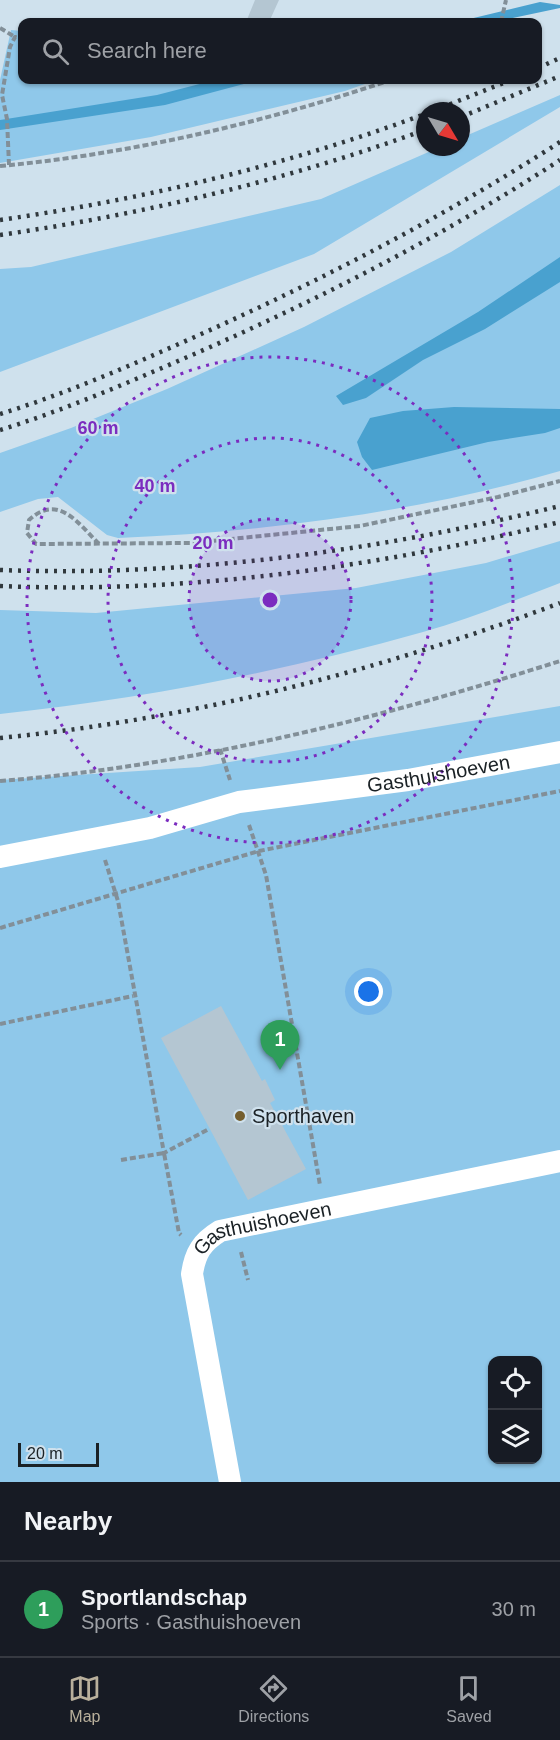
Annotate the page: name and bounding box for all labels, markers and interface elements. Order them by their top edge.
search box [18,18,542,84]
icon: search [39,35,72,68]
text: Search here [87,38,207,63]
north arrow [416,102,470,156]
text: 60 m [77,418,119,438]
text: 40 m [134,476,176,496]
text: 20 m [192,533,234,553]
centre of rings [260,590,280,610]
street label: Gasthuishoeven [366,750,512,796]
your location [354,977,383,1006]
pin: 1 [260,1020,300,1070]
place label: Sporthaven [252,1105,354,1127]
marker: Sporthaven [233,1109,247,1123]
street label: Gasthuishoeven [189,1197,333,1259]
map controls [488,1356,542,1464]
button: locate [488,1356,542,1410]
button: layers [488,1410,542,1464]
scale bar [18,1440,99,1468]
text: 20 m [27,1445,63,1462]
text: Nearby [24,1506,112,1536]
text: Sportlandschap [81,1585,247,1610]
text: 1 [38,1598,49,1620]
text: 30 m [492,1598,536,1620]
text: Sports · Gasthuishoeven [81,1611,301,1633]
tab: Map [68,1672,101,1726]
tab: Directions [238,1672,309,1726]
tab: Saved [446,1672,492,1726]

